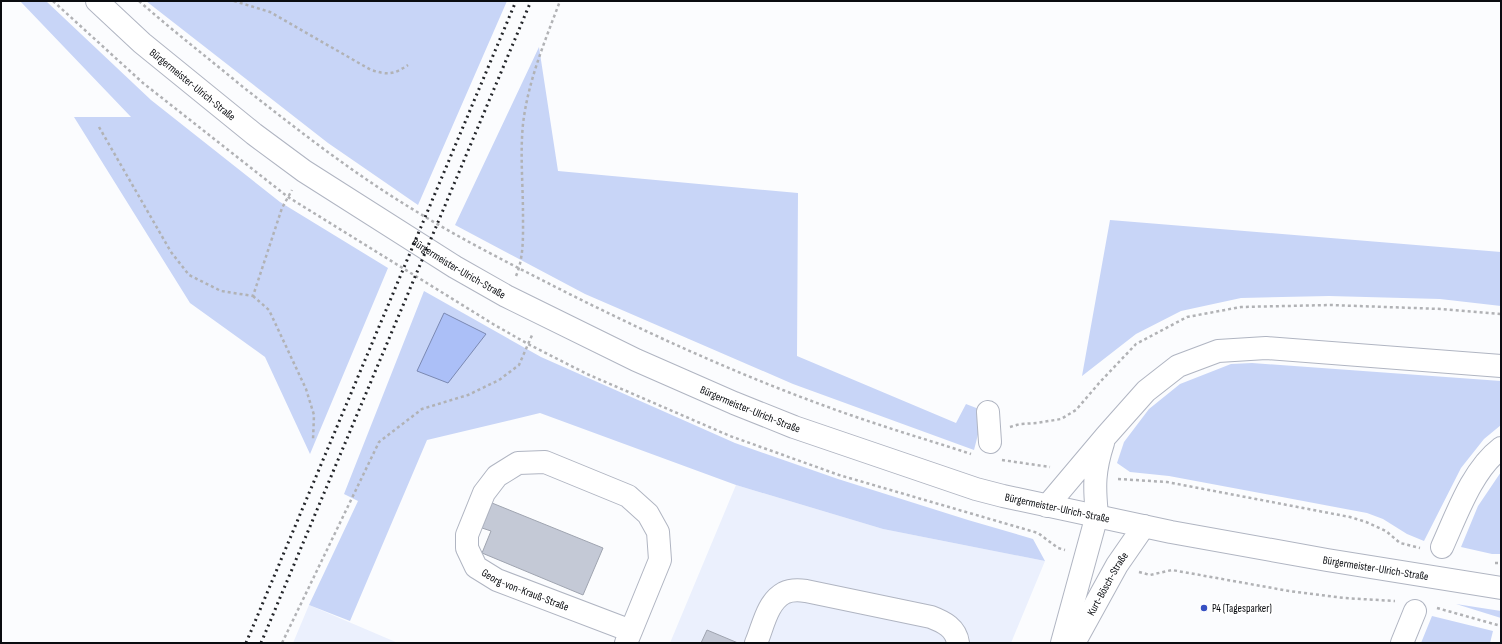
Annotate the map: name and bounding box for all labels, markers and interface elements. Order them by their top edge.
street label: Bürgermeister-Ulrich-Straße [147,46,238,123]
street label: Bürgermeister-Ulrich-Straße [410,235,508,301]
street label: Bürgermeister-Ulrich-Straße [698,383,802,436]
street label: Bürgermeister-Ulrich-Straße [1004,491,1111,526]
street label: Kurt-Bösch-Straße [1084,550,1131,618]
street label: Bürgermeister-Ulrich-Straße [1322,553,1429,583]
street label: Georg-von-Krauß-Straße [479,566,571,614]
place label: P4 (Tagesparker) [1212,602,1272,615]
marker: P4 (Tagesparker) [1199,603,1209,613]

